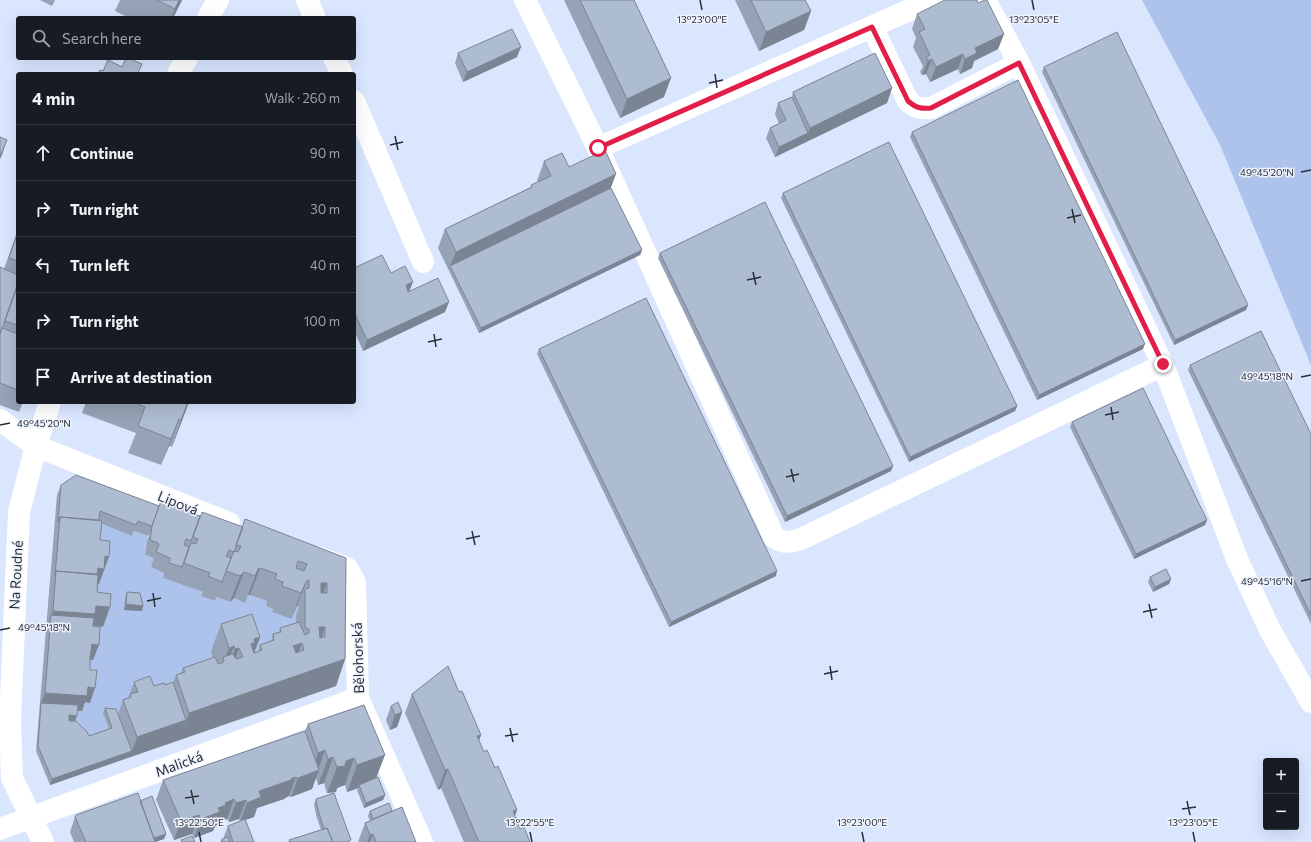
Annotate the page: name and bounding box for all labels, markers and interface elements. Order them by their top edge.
text: 13°23'00"E [677,13,727,25]
text: 13°23'05"E [1009,13,1059,25]
search box [16,16,356,60]
icon: search [30,27,52,49]
text: Search here [62,29,141,47]
text: 4 min [32,88,75,109]
text: Walk · 260 m [265,90,340,106]
route start [589,139,607,157]
icon: ahead [32,142,54,164]
text: Continue [70,144,134,162]
text: 90 m [310,145,340,161]
text: 49°45'20"N [1240,166,1294,178]
icon: right [32,198,54,220]
text: Turn right [70,200,139,218]
text: 30 m [310,201,340,217]
icon: left [32,254,54,276]
text: Turn left [70,256,129,274]
text: 40 m [310,257,340,273]
icon: right [32,310,54,332]
text: Turn right [70,312,139,330]
text: 100 m [304,313,340,329]
route end [1154,355,1172,373]
icon: arrive [32,366,54,388]
text: Arrive at destination [70,368,212,386]
text: 49°45'18"N [1241,370,1293,382]
text: 49°45'20"N [17,417,71,429]
street label: Lipová [155,487,201,518]
street label: Na Roudné [5,540,26,610]
text: 49°45'16"N [1241,575,1293,587]
text: 49°45'18"N [18,621,70,633]
street label: Bělohorská [348,622,367,694]
street label: Malická [153,747,205,780]
map controls [1263,758,1299,830]
button: + [1263,758,1299,794]
button: − [1263,794,1299,830]
text: 13°22'50"E [174,816,224,828]
text: 13°22'55"E [506,816,555,828]
text: 13°23'00"E [837,816,887,828]
text: 13°23'05"E [1168,816,1218,828]

